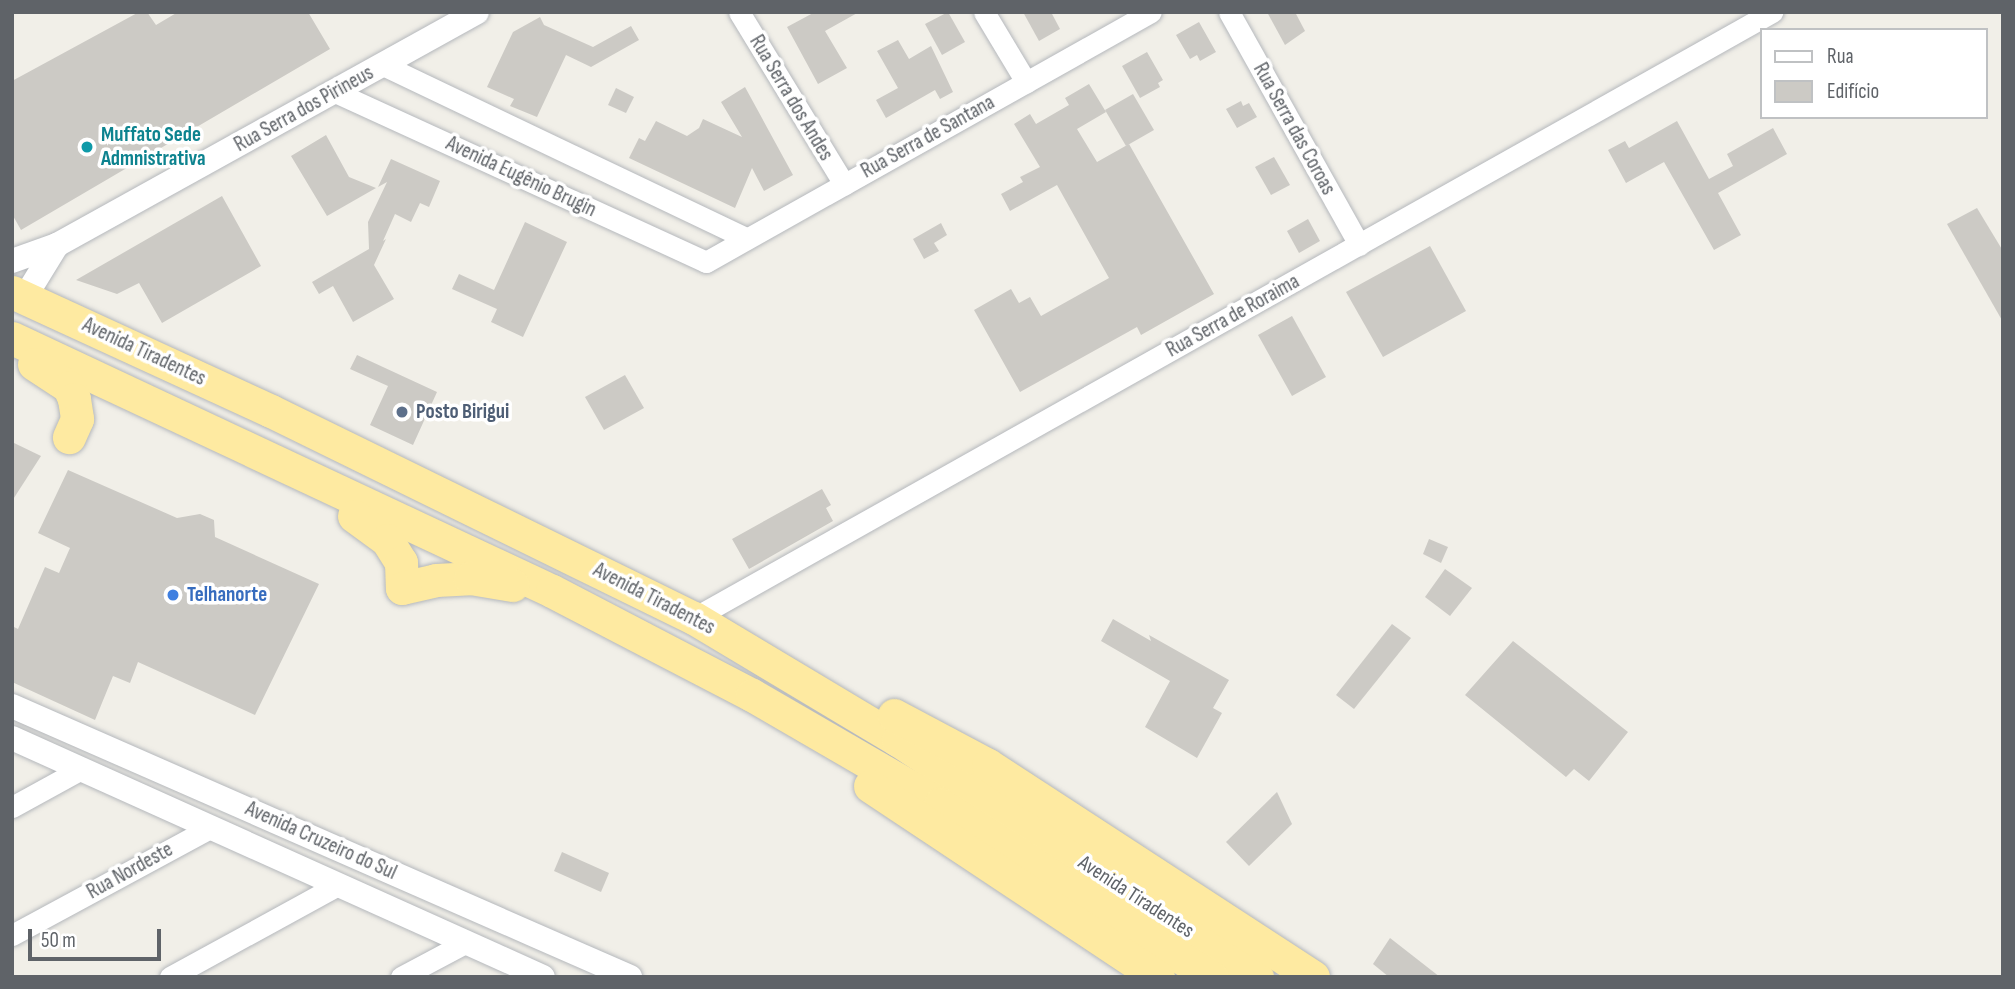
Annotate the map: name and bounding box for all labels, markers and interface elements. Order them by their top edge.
legend [1759,28,1987,119]
street label: Rua Serra dos Andes [744,31,838,165]
text: Rua [1827,44,1854,69]
street label: Rua Serra das Coroas [1247,59,1341,199]
street label: Rua Serra dos Pirineus [230,60,378,158]
text: Edifício [1827,79,1879,104]
street label: Rua Serra de Santana [857,90,999,184]
place label: Muffato Sede Admnistrativa [101,122,206,172]
street label: Avenida Eugênio Brugin [442,131,600,223]
marker: Muffato Sede Admnistrativa [79,139,95,155]
street label: Rua Serra de Roraima [1162,269,1304,363]
street label: Avenida Tiradentes [78,312,210,392]
place label: Posto Birigui [416,399,509,425]
marker: Posto Birigui [394,404,410,420]
street label: Avenida Tiradentes [589,558,719,640]
place label: Telhanorte [187,582,267,608]
marker: Telhanorte [165,587,181,603]
street label: Avenida Cruzeiro do Sul [241,796,401,886]
street label: Rua Nordeste [83,837,177,905]
street label: Avenida Tiradentes [1073,850,1199,944]
scale bar [32,916,164,960]
text: 50 m [41,928,76,953]

